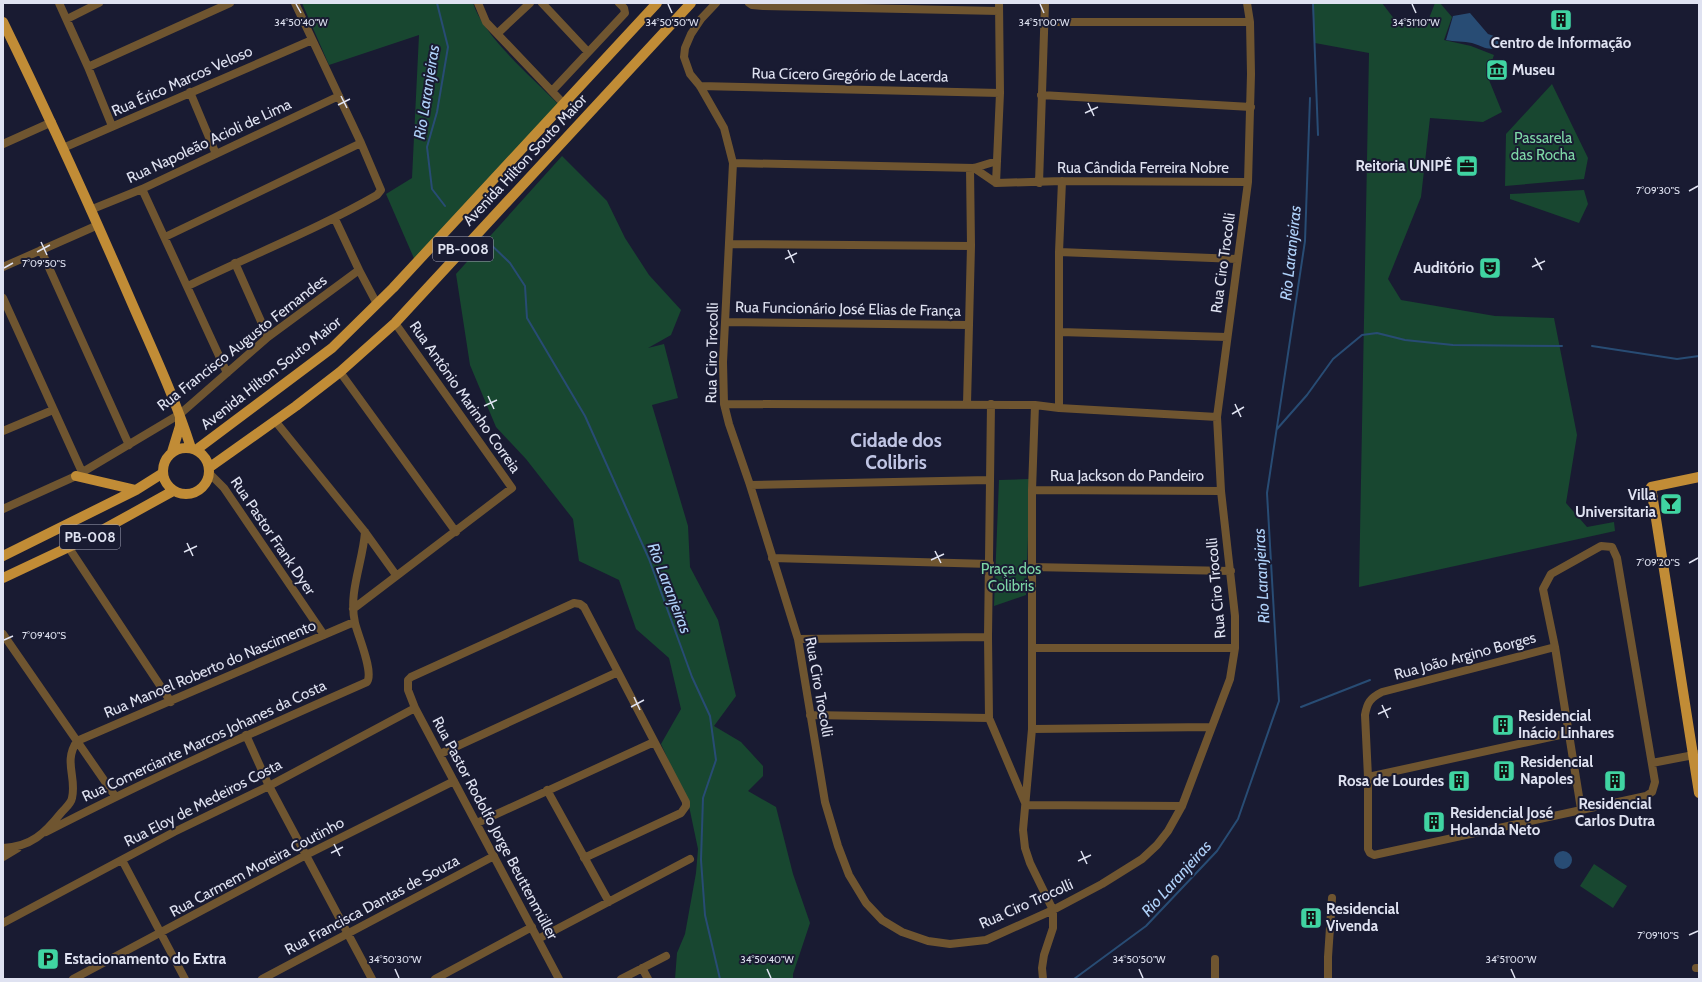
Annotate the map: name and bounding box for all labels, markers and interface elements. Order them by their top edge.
building icon: Centro de Informação [1548,7,1574,33]
text: 34°50'40"W [274,16,328,29]
text: 34°50'50"W [645,16,699,29]
text: 34°51'00"W [1018,16,1070,29]
text: 34°51'10"W [1392,16,1440,29]
place label: Centro de Informação [1491,34,1632,52]
street label: Rua Érico Marcos Veloso [108,41,255,120]
water label: Rio Laranjeiras [410,43,443,141]
museum icon: Museu [1484,57,1510,83]
place label: Museu [1512,61,1555,79]
street label: Rua Cícero Gregório de Lacerda [751,64,949,86]
street label: Avenida Hilton Souto Maior [459,90,591,229]
street label: Rua Napoleão Acioli de Lima [124,95,295,187]
park label: Passarela das Rocha [1511,129,1576,164]
office icon: Reitoria UNIPÊ [1454,153,1480,179]
place label: Reitoria UNIPÊ [1355,156,1452,175]
street label: Rua Cândida Ferreira Nobre [1057,159,1229,177]
text: 7°09'30"S [1636,184,1680,197]
water label: Rio Laranjeiras [1276,205,1305,302]
street label: Rua Ciro Trocolli [1207,212,1239,314]
road number: PB-008 [433,237,493,261]
theatre icon: Auditório [1477,255,1503,281]
text: 7°09'50"S [22,257,66,270]
place label: Auditório [1414,259,1474,277]
street label: Rua Francisco Augusto Fernandes [154,271,330,415]
street label: Rua Funcionário José Elias de França [735,298,962,320]
street label: Rua Ciro Trocolli [702,302,722,404]
street label: Avenida Hilton Souto Maior [197,312,345,433]
street label: Rua Antônio Marinho Correia [406,318,525,477]
district label: Cidade dos Colibris [850,429,942,474]
street label: Rua Jackson do Pandeiro [1050,467,1204,485]
street label: Rua Pastor Frank Dyer [227,473,319,599]
place label: Villa Universitaria [1575,486,1657,521]
bar icon: Villa Universitaria [1658,491,1684,517]
road number: PB-008 [60,525,120,549]
water label: Rio Laranjeiras [1250,528,1273,624]
street label: Rua Ciro Trocolli [1203,537,1229,639]
water label: Rio Laranjeiras [644,540,696,636]
text: 7°09'20"S [1636,556,1680,569]
park label: Praça dos Colibris [981,560,1041,595]
street label: Rua Manoel Roberto do Nascimento [101,616,319,722]
street label: Rua João Argino Borges [1392,628,1538,684]
text: 7°09'40"S [22,629,66,642]
street label: Rua Ciro Trocolli [801,636,837,738]
street label: Rua Comerciante Marcos Johanes da Costa [79,676,330,806]
place label: Residencial Inácio Linhares [1518,707,1614,742]
building icon: Residencial Inácio Linhares [1490,712,1516,738]
street label: Rua Pastor Rodolfo Jorge Beuttenmüller [428,713,562,943]
place label: Residencial Napoles [1520,753,1593,788]
street label: Rua Eloy de Medeiros Costa [121,755,286,851]
building icon: Residencial Napoles [1491,758,1517,784]
building icon: Rosa de Lourdes [1446,768,1472,794]
building icon: Residencial Carlos Dutra [1602,768,1628,794]
place label: Rosa de Lourdes [1338,772,1444,790]
place label: Residencial Carlos Dutra [1575,795,1656,830]
place label: Residencial José Holanda Neto [1450,804,1553,839]
building icon: Residencial José Holanda Neto [1421,809,1447,835]
street label: Rua Carmem Moreira Coutinho [167,813,347,921]
water label: Rio Laranjeiras [1137,836,1215,920]
street label: Rua Francisca Dantas de Souza [282,851,463,959]
street label: Rua Ciro Trocolli [976,875,1076,933]
place label: Residencial Vivenda [1326,900,1399,935]
building icon: Residencial Vivenda [1298,905,1324,931]
text: 7°09'10"S [1637,929,1679,942]
parking icon: Estacionamento do Extra [35,946,61,972]
place label: Estacionamento do Extra [64,950,227,968]
text: 34°50'30"W [368,953,422,966]
text: 34°50'40"W [740,953,794,966]
text: 34°50'50"W [1112,953,1166,966]
text: 34°51'00"W [1485,953,1537,966]

